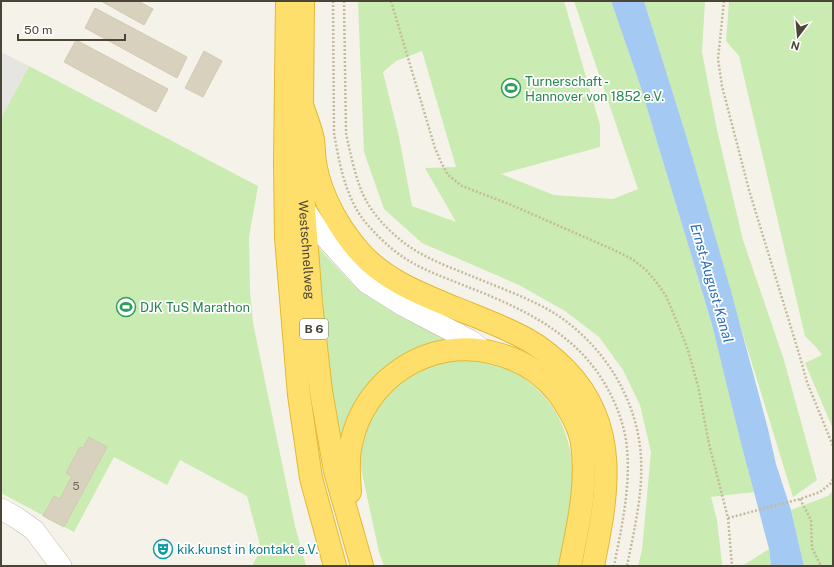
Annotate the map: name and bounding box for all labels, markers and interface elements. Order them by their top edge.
scale bar [18,16,125,42]
north arrow [778,16,818,56]
text: 50 m [24,23,52,37]
text: N [789,39,801,53]
place label: Turnerschaft - Hannover von 1852 e.V. [525,74,664,104]
sports icon: Turnerschaft - Hannover von 1852 e.V. [500,77,522,99]
street label: Westschnellweg [296,200,318,300]
water label: Ernst-August-Kanal [687,222,737,344]
sports icon: DJK TuS Marathon [115,296,137,318]
place label: DJK TuS Marathon [140,300,250,315]
road number: B 6 [300,319,328,339]
house number: 5 [72,480,80,492]
theatre icon: kik.kunst in kontakt e.V. [152,538,174,560]
place label: kik.kunst in kontakt e.V. [177,542,318,557]

